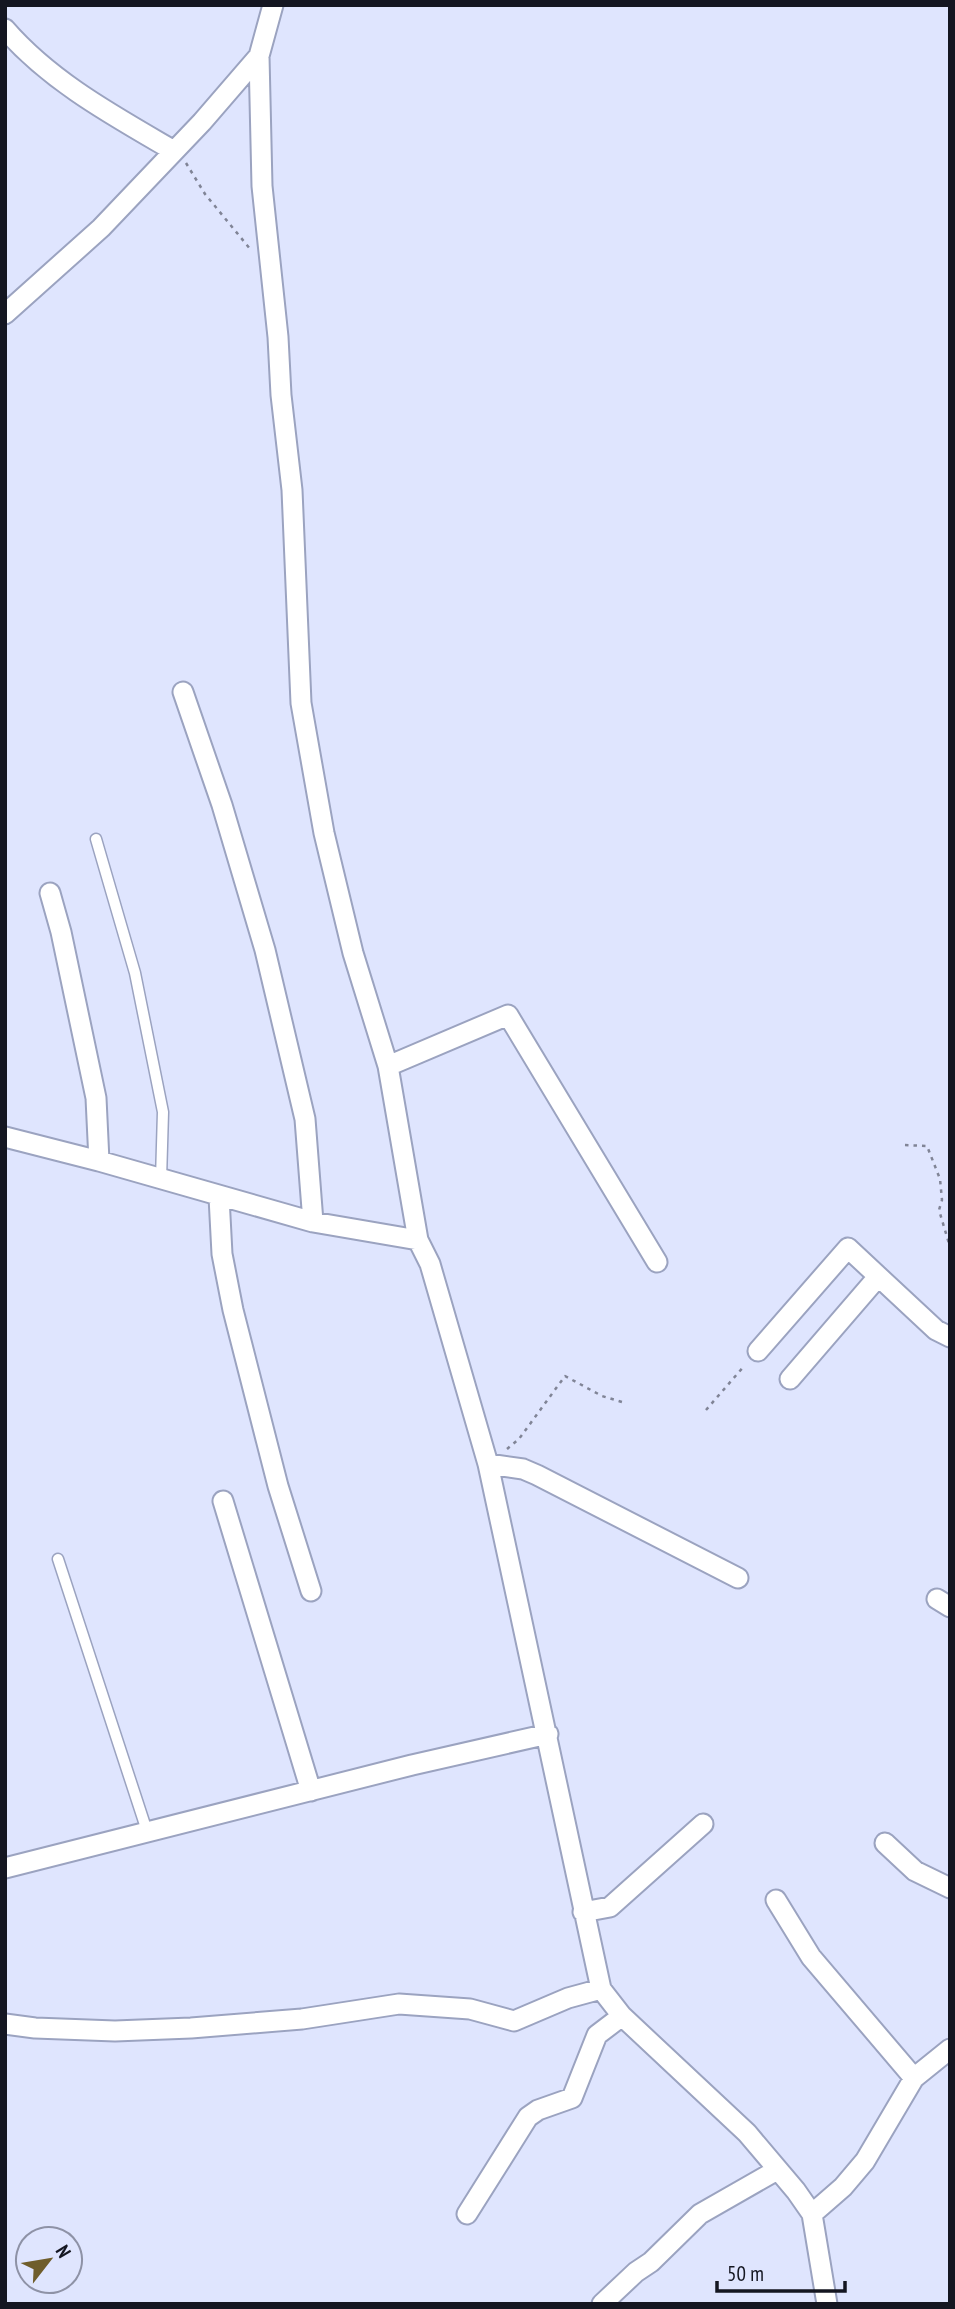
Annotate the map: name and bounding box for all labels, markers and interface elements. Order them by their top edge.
north arrow [14,2225,84,2295]
text: N [51,2241,77,2262]
scale bar [717,2250,845,2294]
text: 50 m [727,2260,764,2287]

